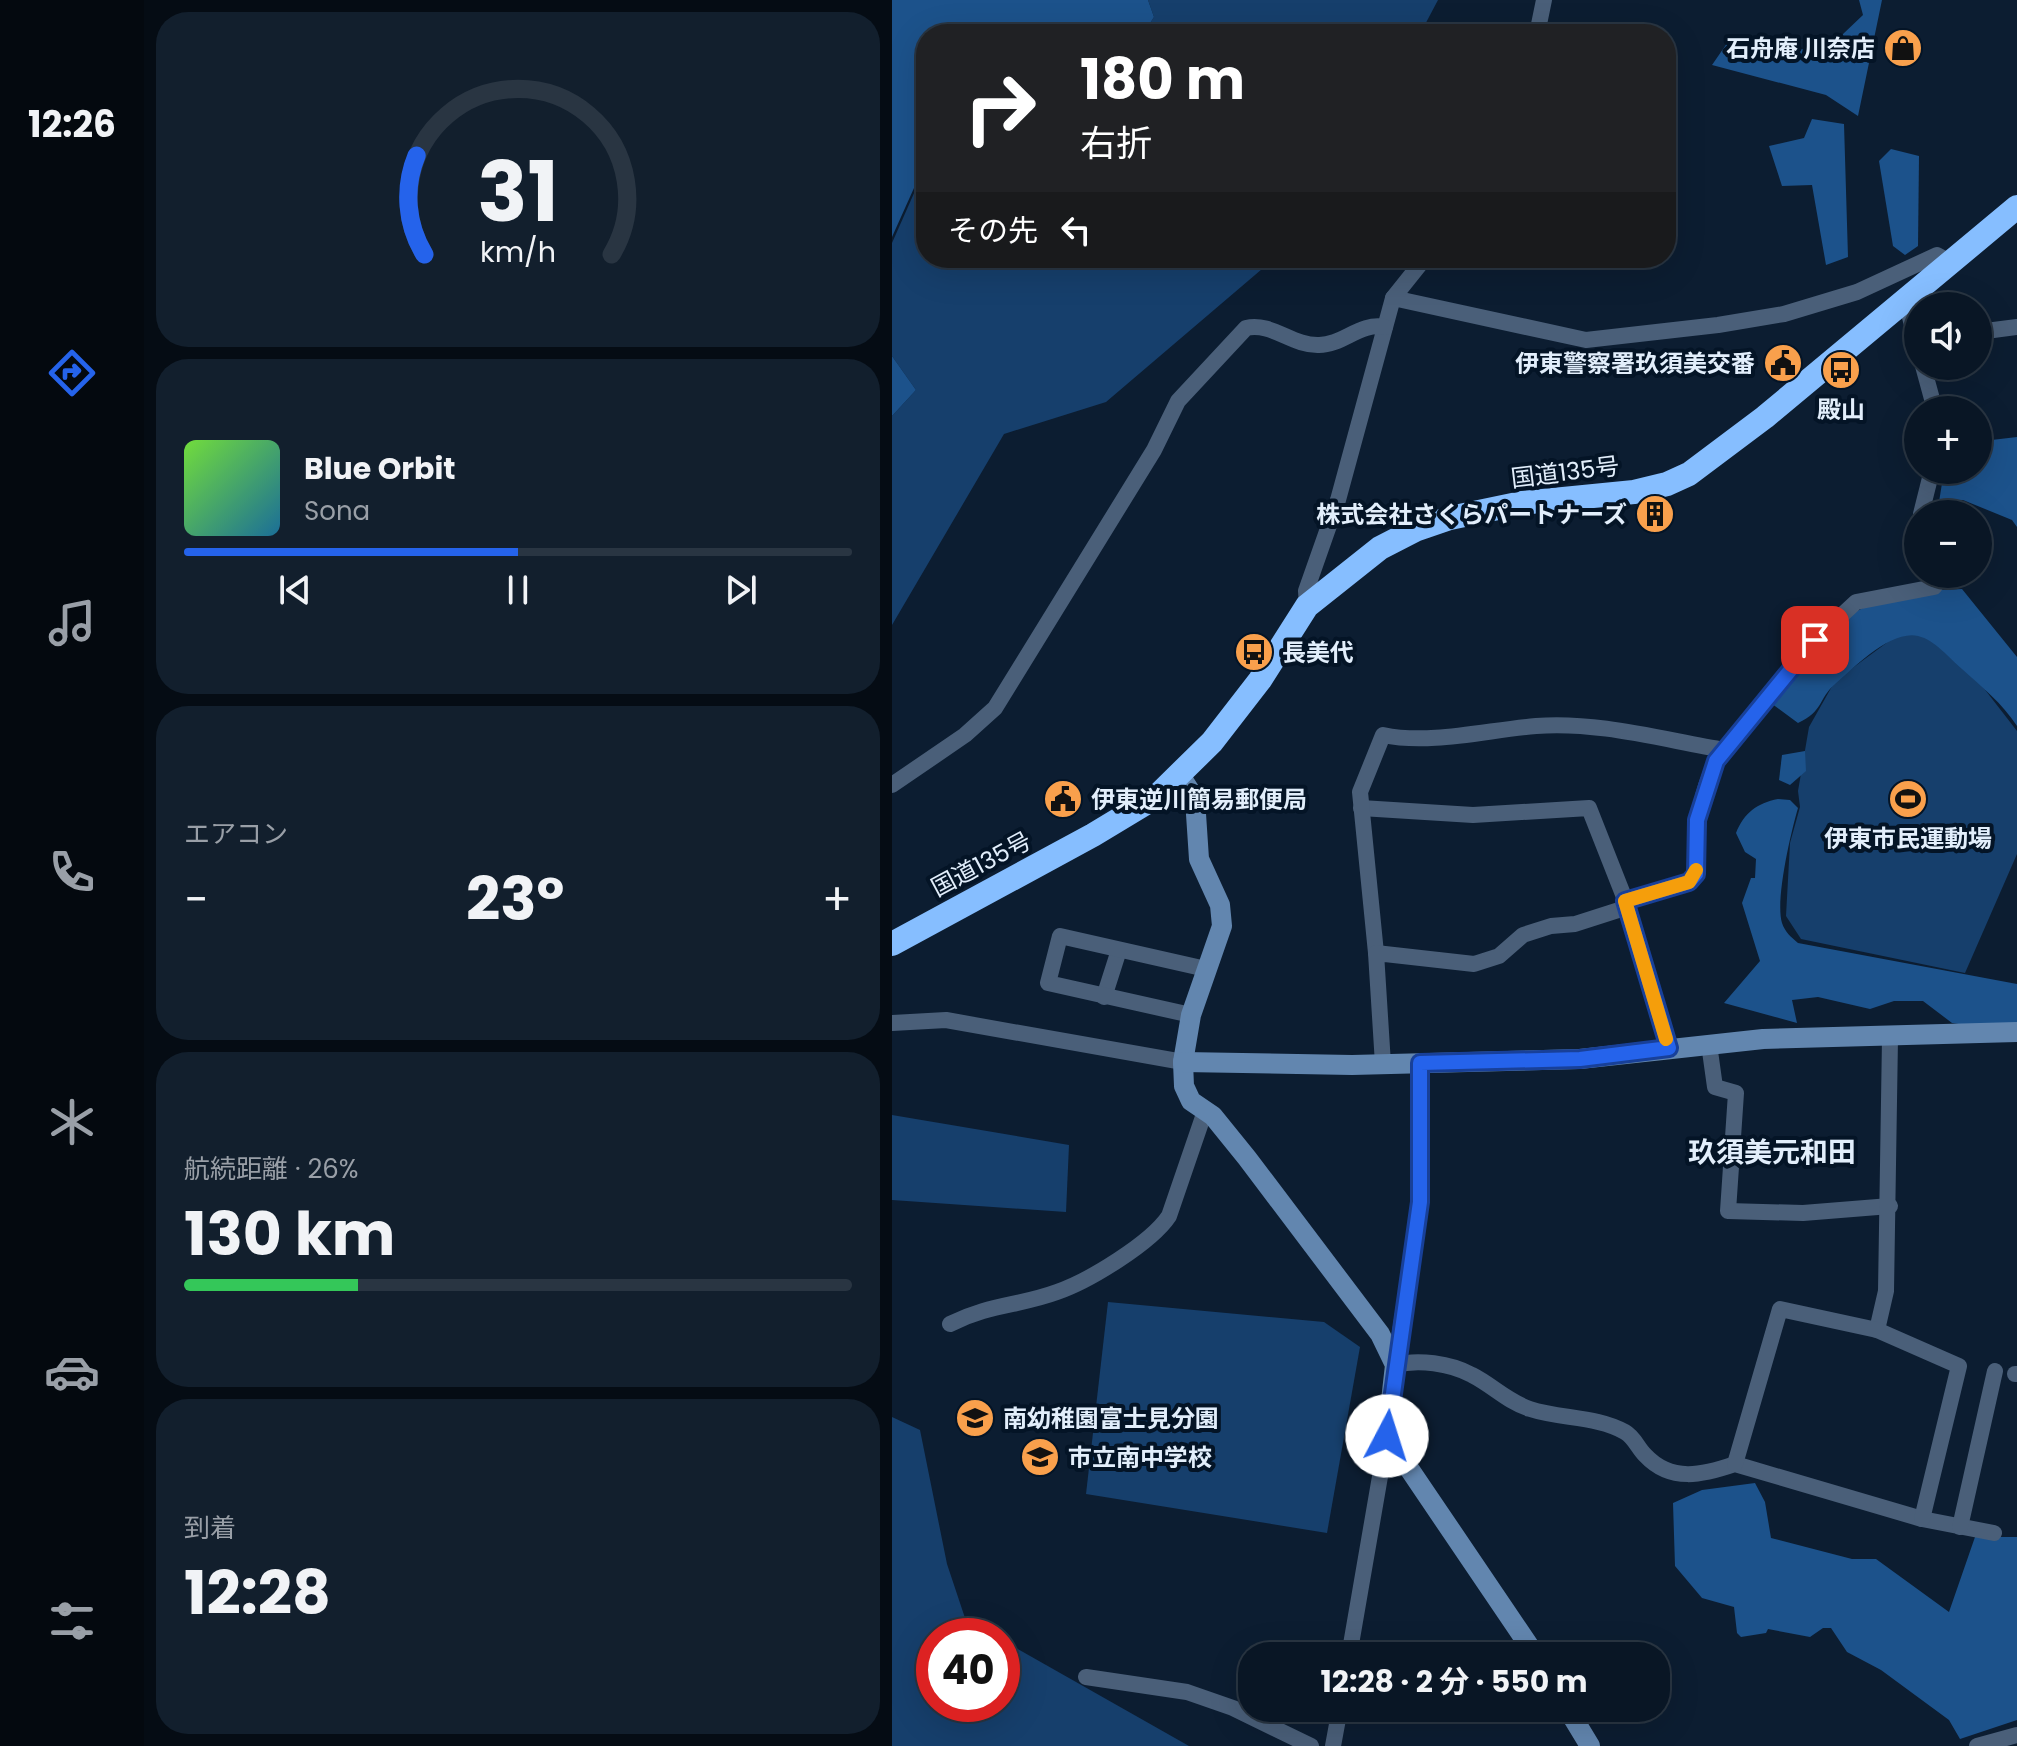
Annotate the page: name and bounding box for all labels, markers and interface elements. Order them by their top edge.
shop icon: 石舟庵 川奈店 [1882,27,1924,69]
place label: 石舟庵 川奈店 [1726,32,1875,65]
text: 180 m [1080,40,1245,119]
icon: right [948,56,1052,160]
text: 12:26 [28,99,116,150]
text: 右折 [1080,118,1152,169]
text: 31 [477,134,559,250]
icon: left [1054,208,1098,252]
text: その先 [948,209,1038,252]
text: km/h [480,233,556,273]
map controls [1904,292,1992,588]
button: sound [1904,292,1992,380]
public building icon: 伊東警察署玖須美交番 [1762,342,1804,384]
icon: directions [44,345,100,401]
place label: 伊東警察署玖須美交番 [1515,347,1755,380]
bus stop icon: 殿山 [1820,349,1862,391]
place label: 殿山 [1817,393,1865,426]
button: + [1904,396,1992,484]
text: Blue Orbit [304,447,456,490]
street label: 国道135号 [1509,449,1621,495]
text: Sona [304,493,370,529]
building icon: 株式会社さくらパートナーズ [1634,493,1676,535]
place label: 株式会社さくらパートナーズ [1316,498,1627,531]
button: − [1904,500,1992,588]
icon: previous [273,568,317,612]
icon: pause [496,568,540,612]
icon: next [719,568,763,612]
icon: music [44,595,100,651]
pin [1781,606,1849,674]
icon: arrive [1793,618,1837,662]
bus stop icon: 長美代 [1233,631,1275,673]
place label: 長美代 [1282,636,1354,669]
public building icon: 伊東逆川簡易郵便局 [1042,778,1084,820]
sports icon: 伊東市民運動場 [1887,778,1929,820]
place label: 伊東逆川簡易郵便局 [1091,783,1307,816]
text: エアコン [184,816,288,852]
place label: 伊東市民運動場 [1824,822,1992,855]
street label: 国道135号 [925,824,1037,904]
icon: phone [44,844,100,900]
text: 23° [466,857,564,941]
text: − [184,869,208,930]
text: + [822,869,852,930]
icon: climate [44,1094,100,1150]
district label: 玖須美元和田 [1688,1133,1856,1172]
text: 航続距離 · 26% [184,1151,359,1187]
text: 130 km [184,1192,395,1276]
icon: car [44,1344,100,1400]
position arrow [1345,1394,1429,1478]
school or university icon: 南幼稚園富士見分園 [954,1397,996,1439]
place label: 南幼稚園富士見分園 [1003,1402,1219,1435]
school or university icon: 市立南中学校 [1019,1436,1061,1478]
place label: 市立南中学校 [1068,1441,1212,1474]
text: 到着 [184,1510,236,1546]
text: 12:28 [184,1551,331,1635]
icon: filters [44,1593,100,1649]
speed limit sign: 40 [916,1618,1020,1722]
text: 12:28 · 2 分 · 550 m [1320,1660,1588,1703]

